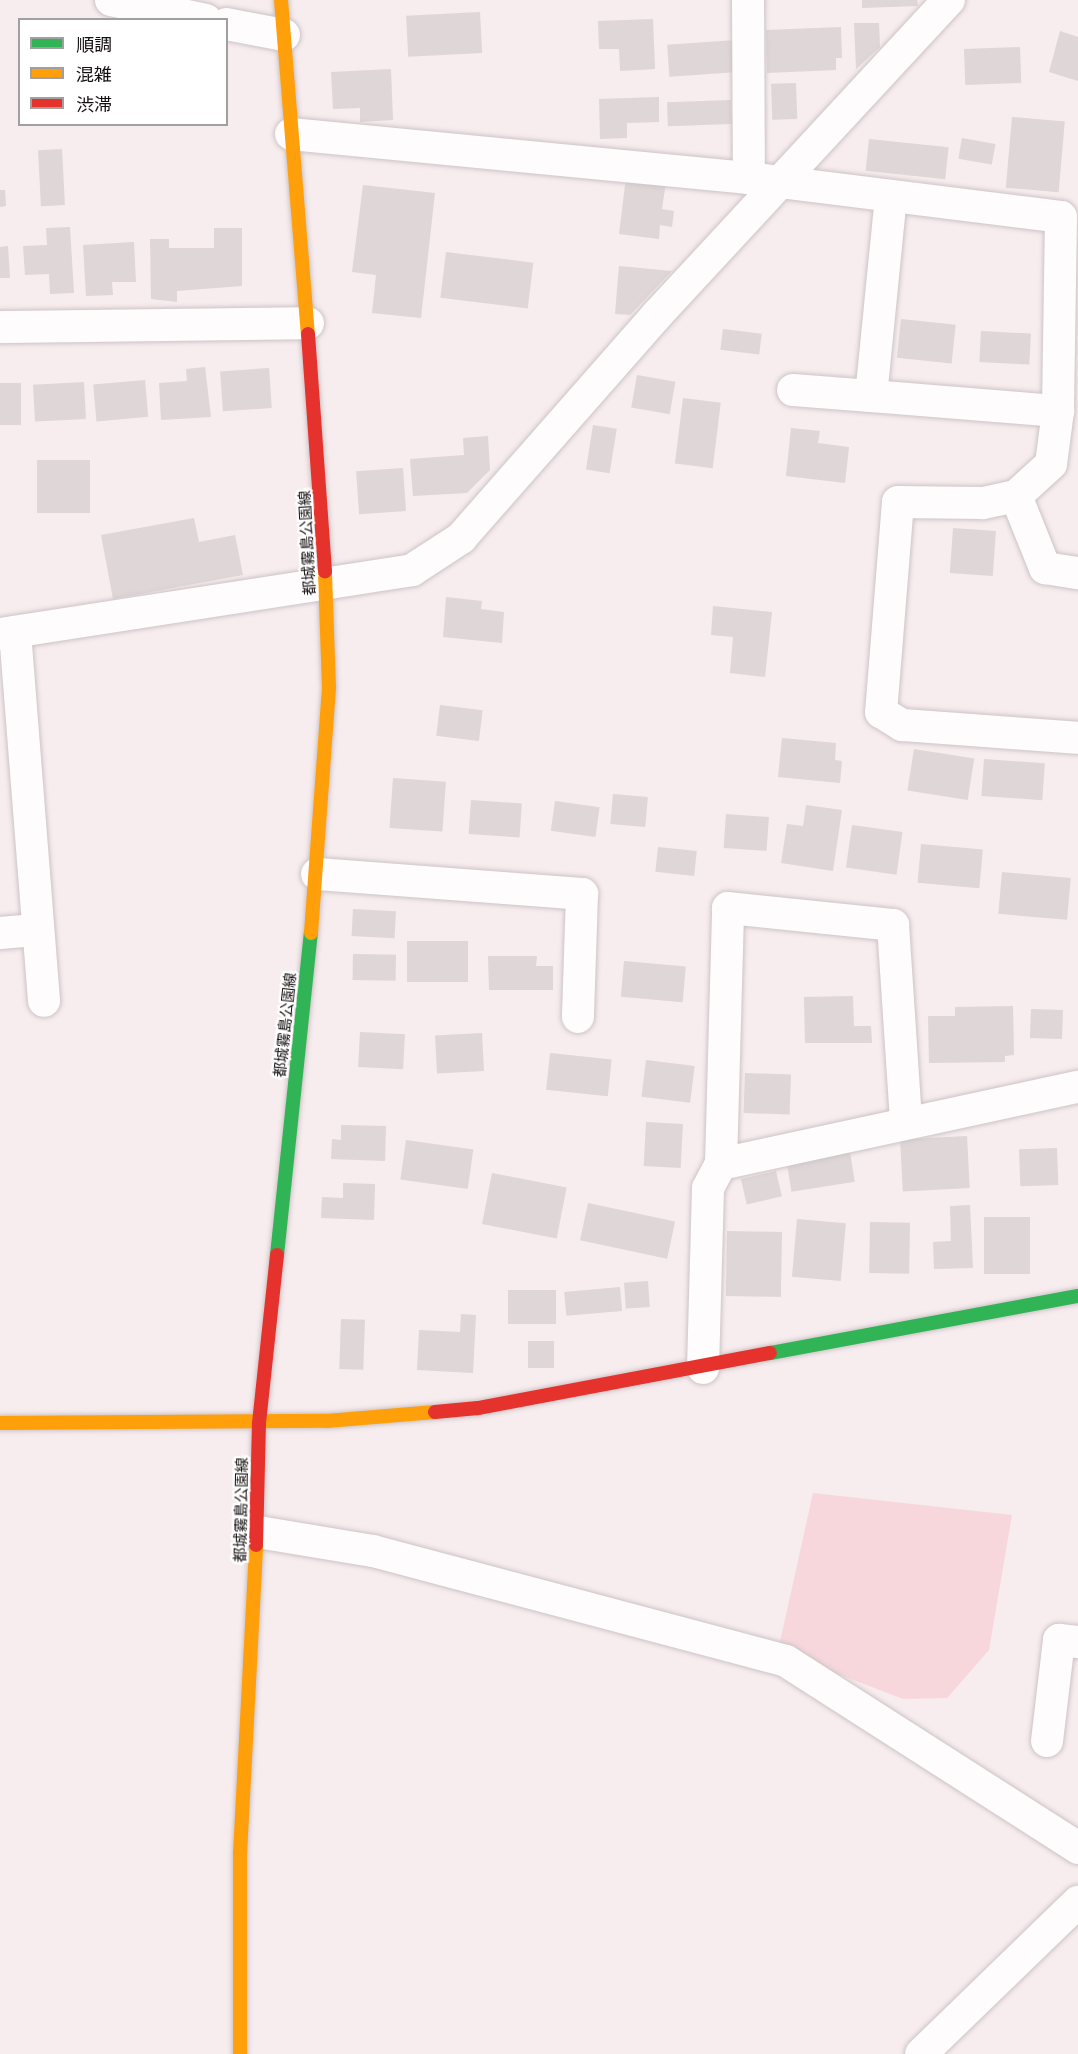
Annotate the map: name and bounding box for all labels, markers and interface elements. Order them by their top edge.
legend [18,18,228,126]
text: 順調 [76,34,112,55]
text: 混雑 [76,64,112,85]
text: 渋滞 [76,94,112,115]
street label: 都城霧島公園線 [295,490,319,596]
street label: 都城霧島公園線 [271,972,299,1078]
street label: 都城霧島公園線 [231,1457,251,1563]

